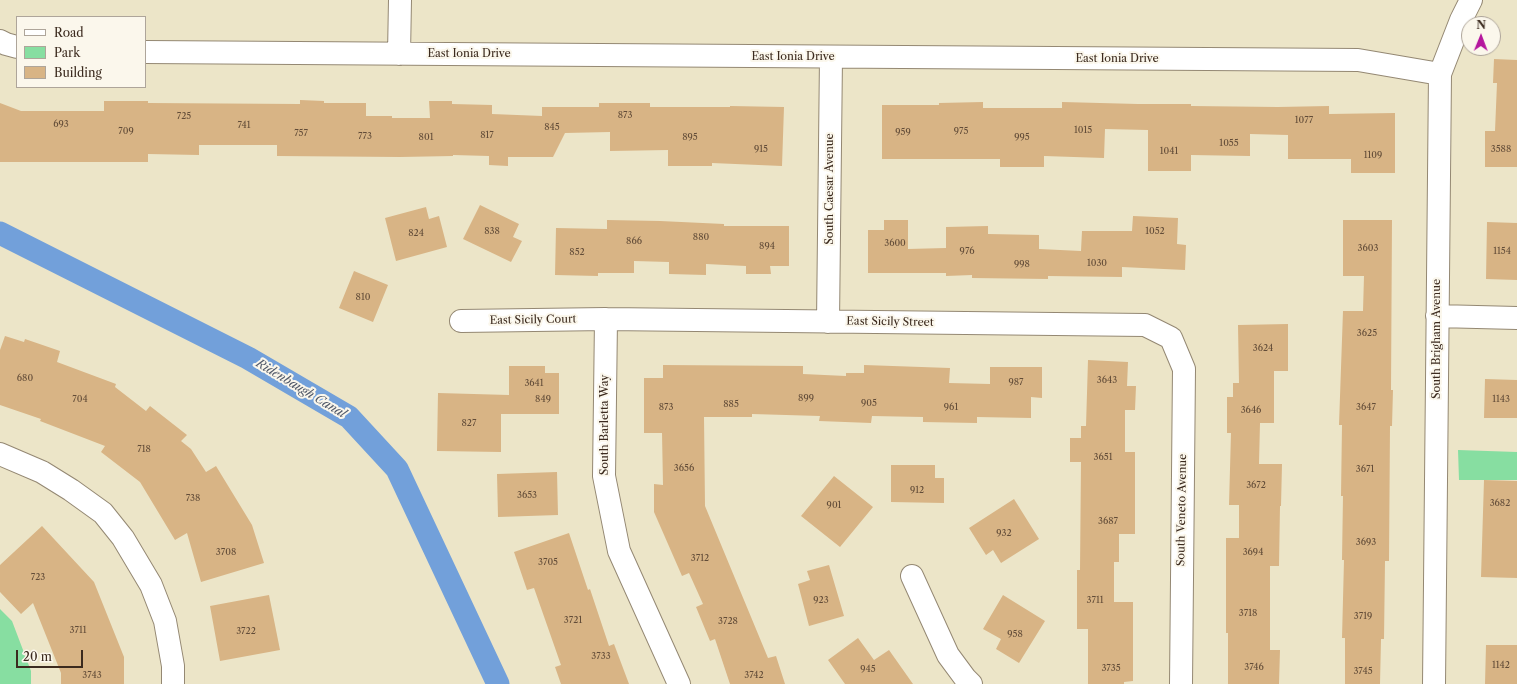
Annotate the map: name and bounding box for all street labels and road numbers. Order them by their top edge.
street label: East Ionia Drive [427,47,511,61]
street label: East Ionia Drive [751,50,835,64]
street label: East Ionia Drive [1075,52,1159,66]
street label: South Caesar Avenue [823,133,837,245]
street label: South Brigham Avenue [1430,279,1444,399]
street label: East Sicily Court [490,313,576,327]
street label: East Sicily Street [846,315,934,329]
street label: South Barletta Way [598,375,612,475]
street label: South Veneto Avenue [1174,454,1190,566]

